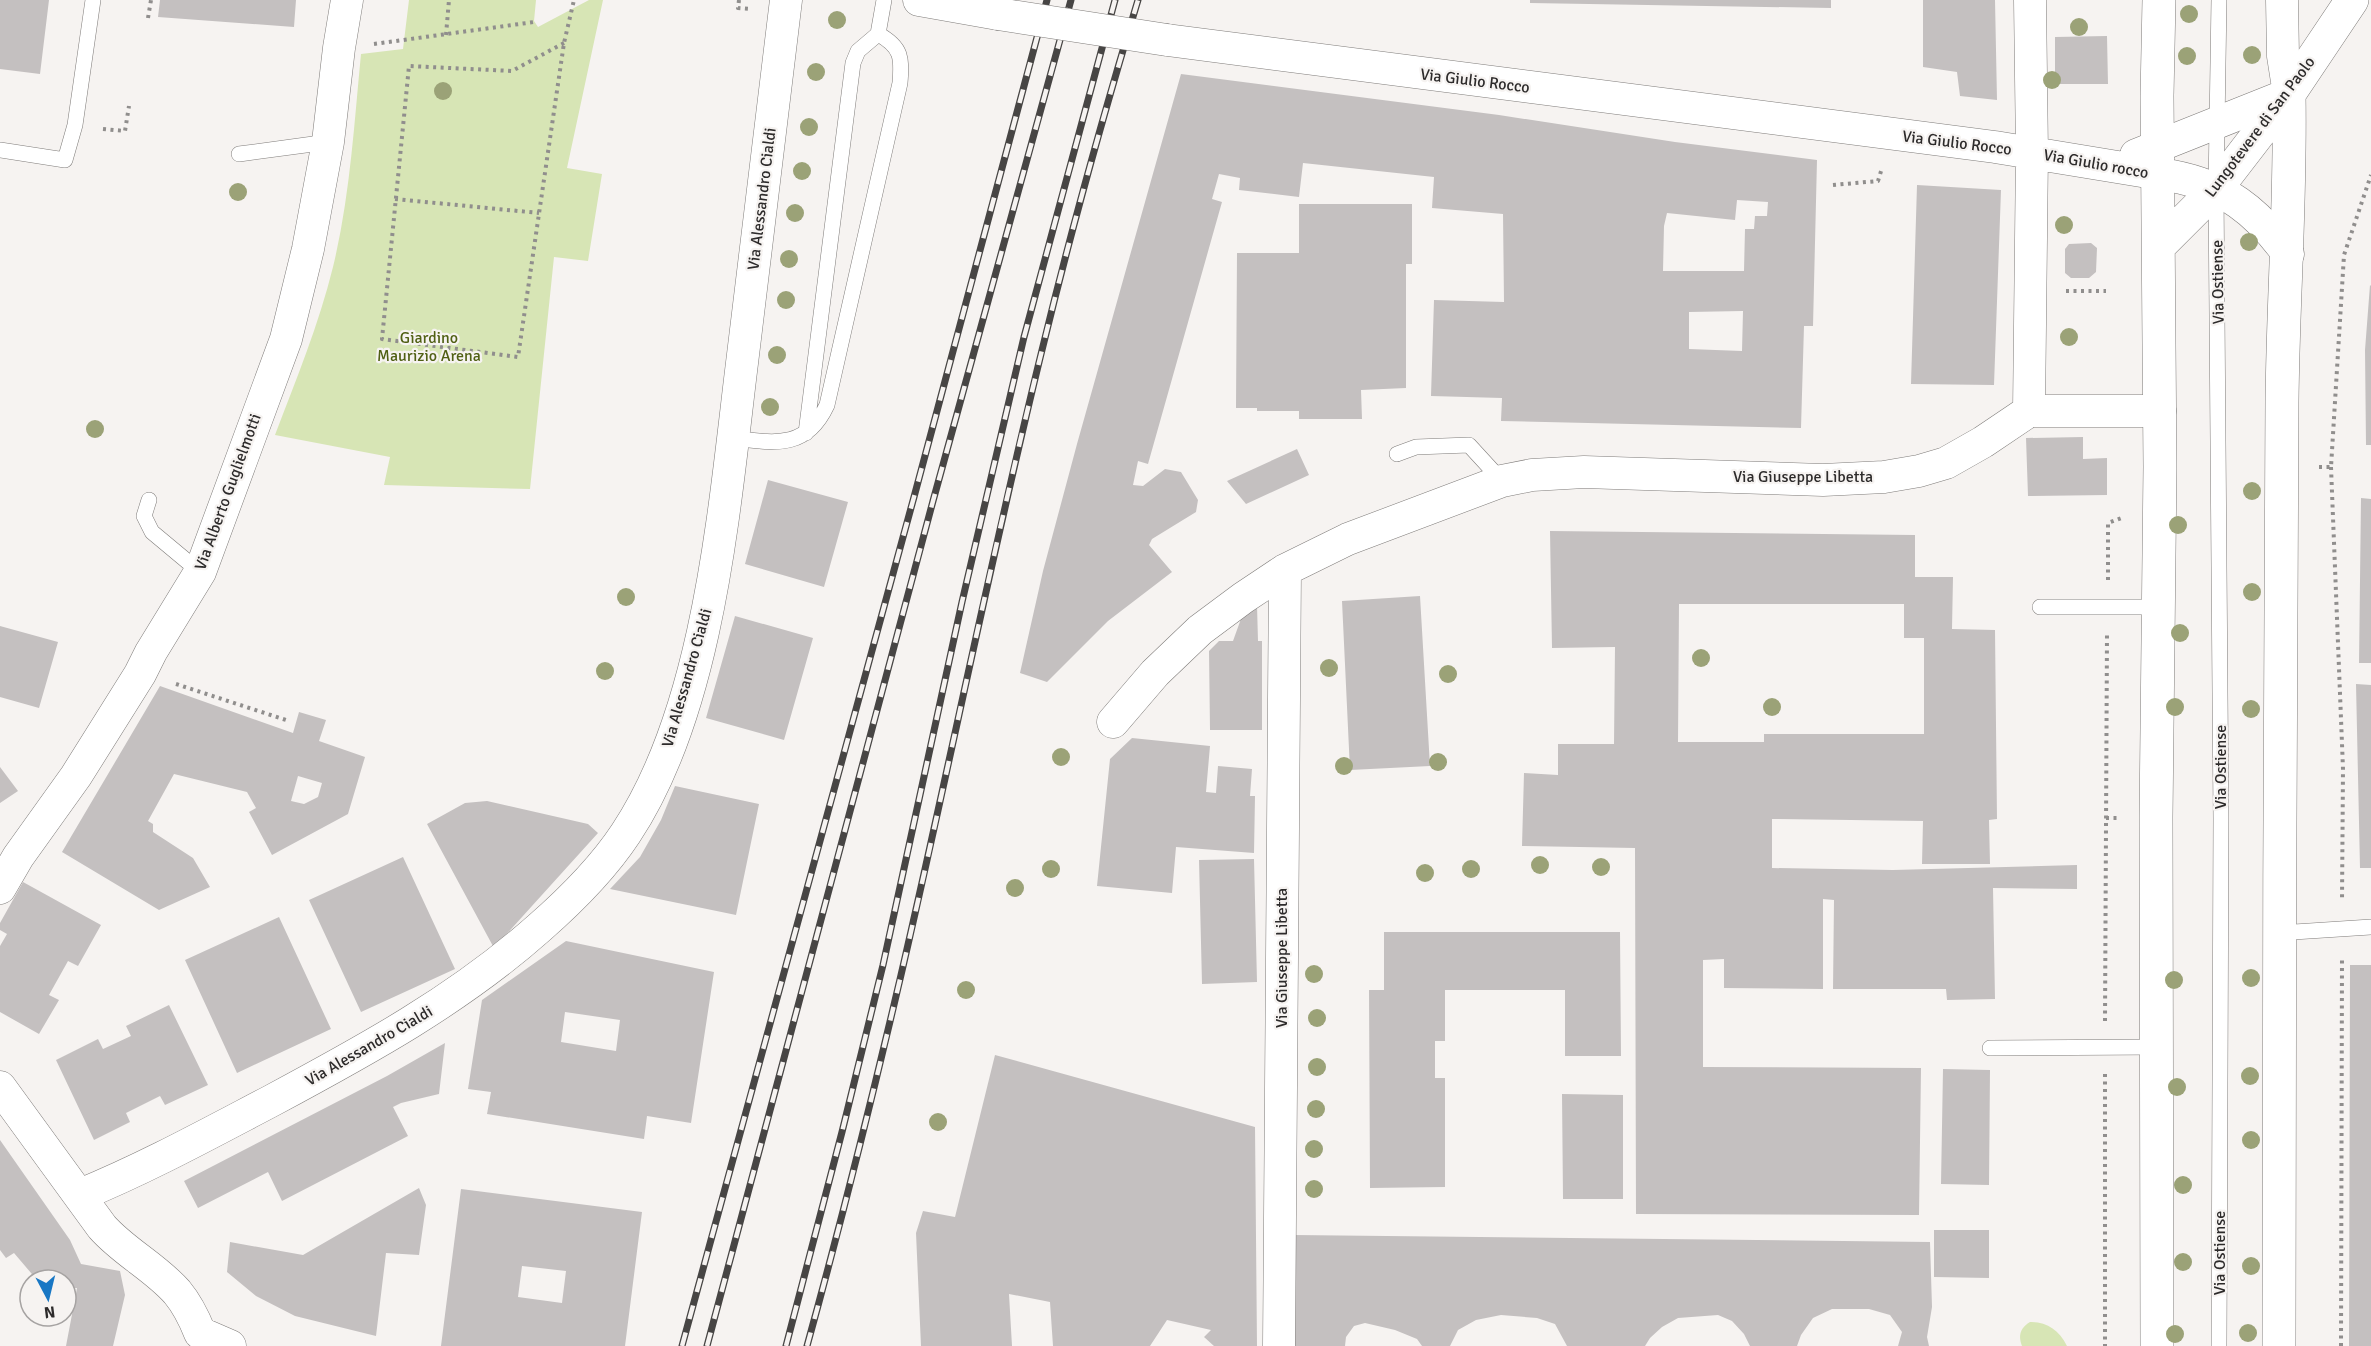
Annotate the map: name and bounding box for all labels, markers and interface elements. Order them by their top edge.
street label: Lungotevere di San Paolo [2201,53,2319,201]
street label: Via Giulio Rocco [1419,64,1531,98]
street label: Via Giulio Rocco [1901,126,2013,160]
street label: Via Alessandro Cialdi [743,127,781,271]
street label: Via Giulio rocco [2042,145,2150,183]
street label: Via Ostiense [2207,240,2229,324]
park label: Giardino Maurizio Arena [377,328,481,366]
street label: Via Alberto Guglielmotti [190,411,266,573]
street label: Via Giuseppe Libetta [1733,467,1873,487]
street label: Via Alessandro Cialdi [658,606,716,750]
street label: Via Ostiense [2211,725,2231,809]
street label: Via Giuseppe Libetta [1272,888,1292,1028]
street label: Via Alessandro Cialdi [302,1001,436,1091]
street label: Via Ostiense [2210,1211,2230,1295]
north arrow [18,1268,78,1328]
text: N [43,1301,56,1322]

